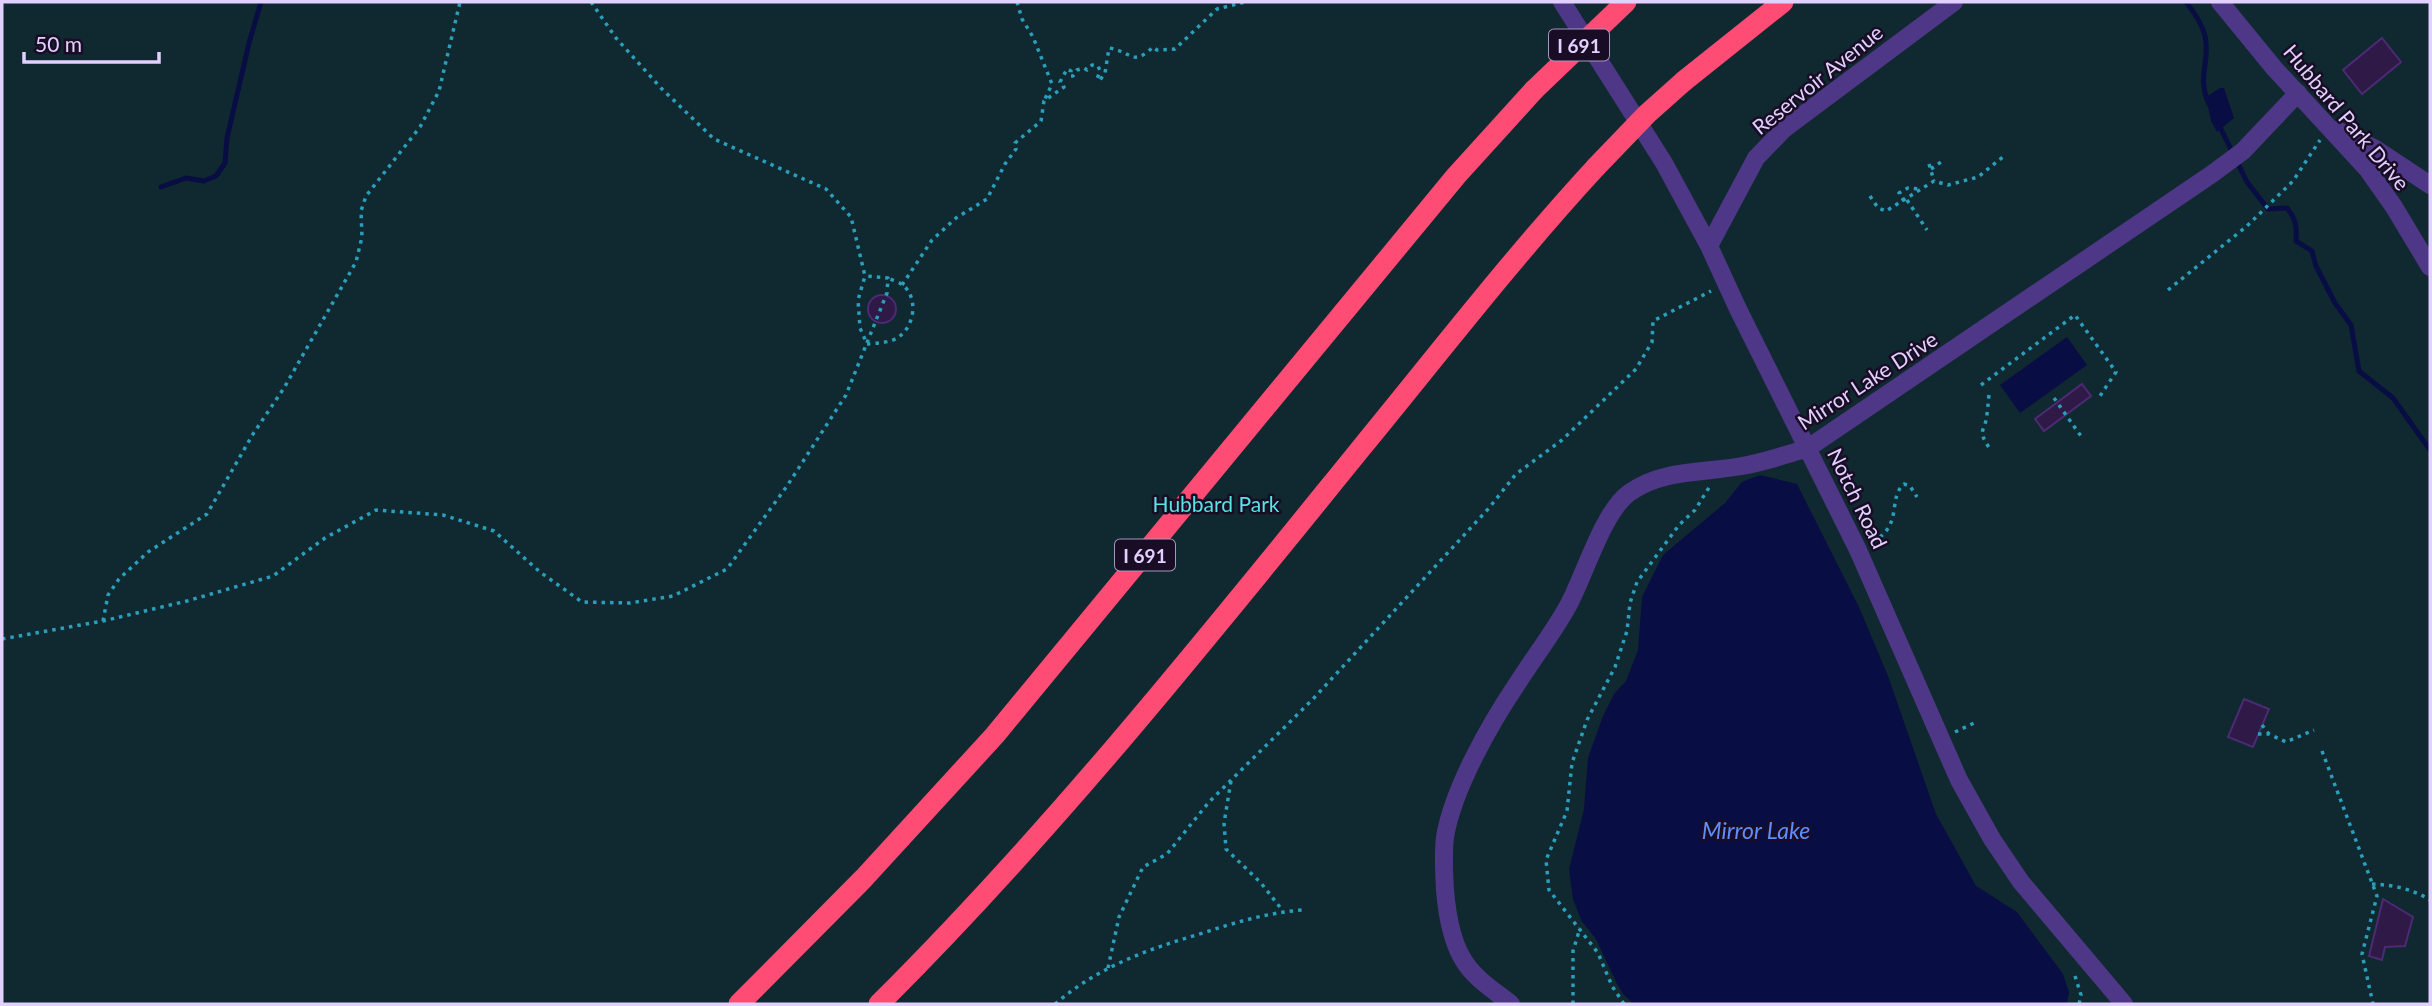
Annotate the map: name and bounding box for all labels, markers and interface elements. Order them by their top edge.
street label: Reservoir Avenue [1747,19,1887,139]
scale bar [24,21,159,65]
road number: I 691 [1549,30,1609,60]
text: 50 m [35,31,82,56]
street label: Hubbard Park Drive [2279,39,2415,195]
street label: Mirror Lake Drive [1792,326,1942,434]
street label: Notch Road [1823,444,1893,552]
park label: Hubbard Park [1153,491,1280,516]
road number: I 691 [1115,540,1175,570]
water label: Mirror Lake [1702,816,1810,844]

